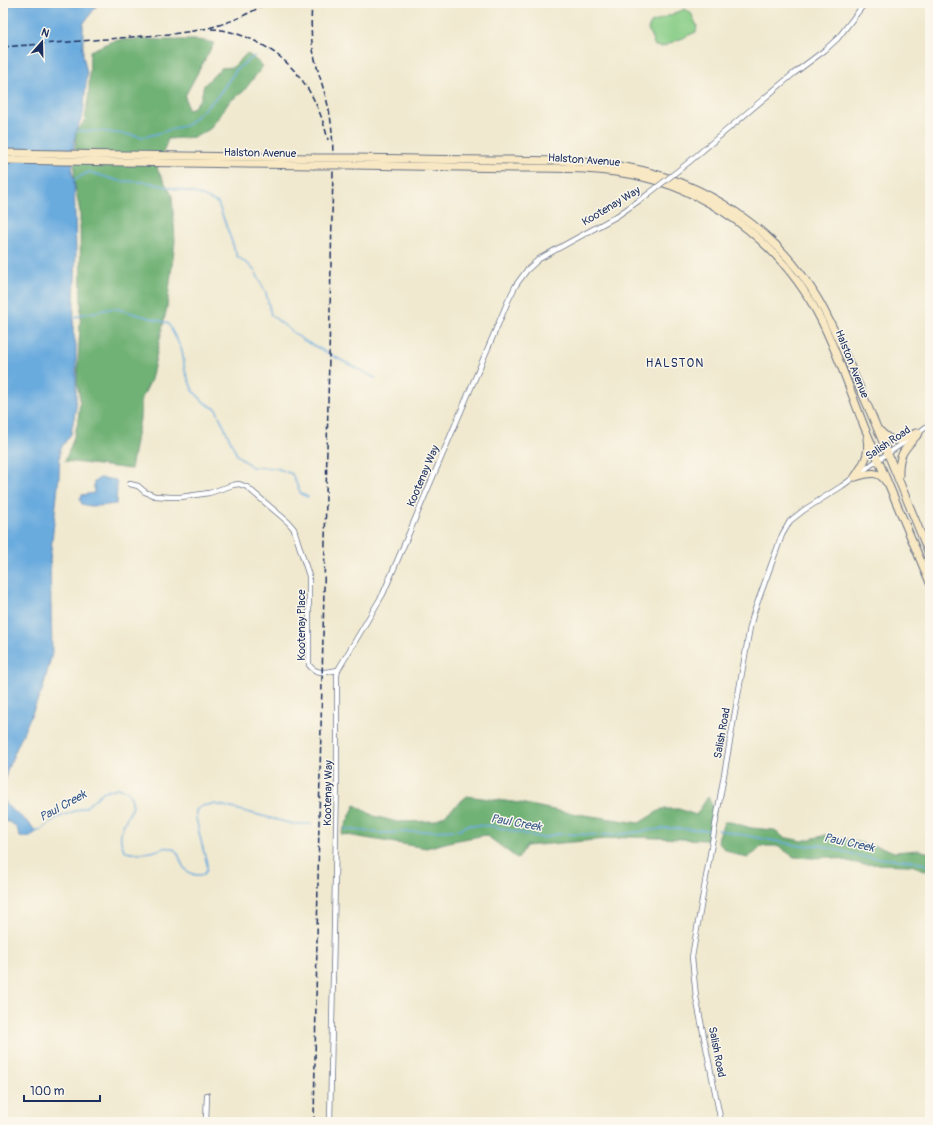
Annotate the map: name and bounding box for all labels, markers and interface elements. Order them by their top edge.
north arrow [22,22,62,62]
text: N [40,26,51,41]
street label: Halston Avenue [224,146,297,160]
street label: Halston Avenue [547,151,621,169]
street label: Kootenay Way [579,183,643,228]
street label: Halston Avenue [832,328,872,400]
district label: HALSTON [646,356,704,371]
street label: Salish Road [863,423,913,463]
street label: Kootenay Way [404,443,442,509]
street label: Kootenay Place [295,589,308,661]
street label: Salish Road [711,707,733,759]
street label: Kootenay Way [321,760,335,826]
water label: Paul Creek [37,787,90,825]
water label: Paul Creek [489,811,544,835]
water label: Paul Creek [822,830,877,856]
street label: Salish Road [706,1026,728,1078]
scale bar [24,1077,100,1103]
text: 100 m [30,1084,65,1099]

